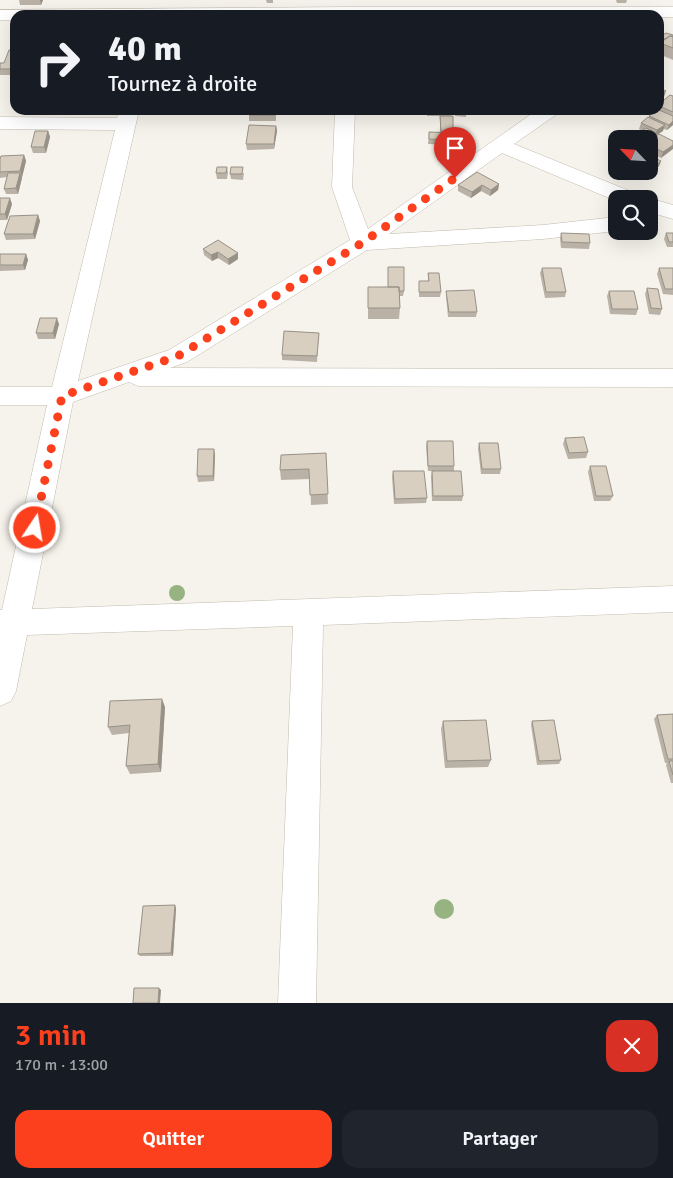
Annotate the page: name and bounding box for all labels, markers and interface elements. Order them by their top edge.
text: 40 m [108,27,182,70]
icon: right [25,30,90,95]
text: Tournez à droite [108,70,257,97]
pin [434,127,476,178]
north arrow [608,130,658,180]
map controls [608,130,658,240]
icon: arrive [441,134,469,162]
button: search [608,190,658,240]
position arrow [8,501,60,553]
text: 3 min [15,1017,87,1054]
button: close [606,1020,658,1072]
text: 170 m · 13:00 [15,1055,108,1075]
button: Quitter [15,1110,332,1168]
button: Partager [342,1110,658,1168]

